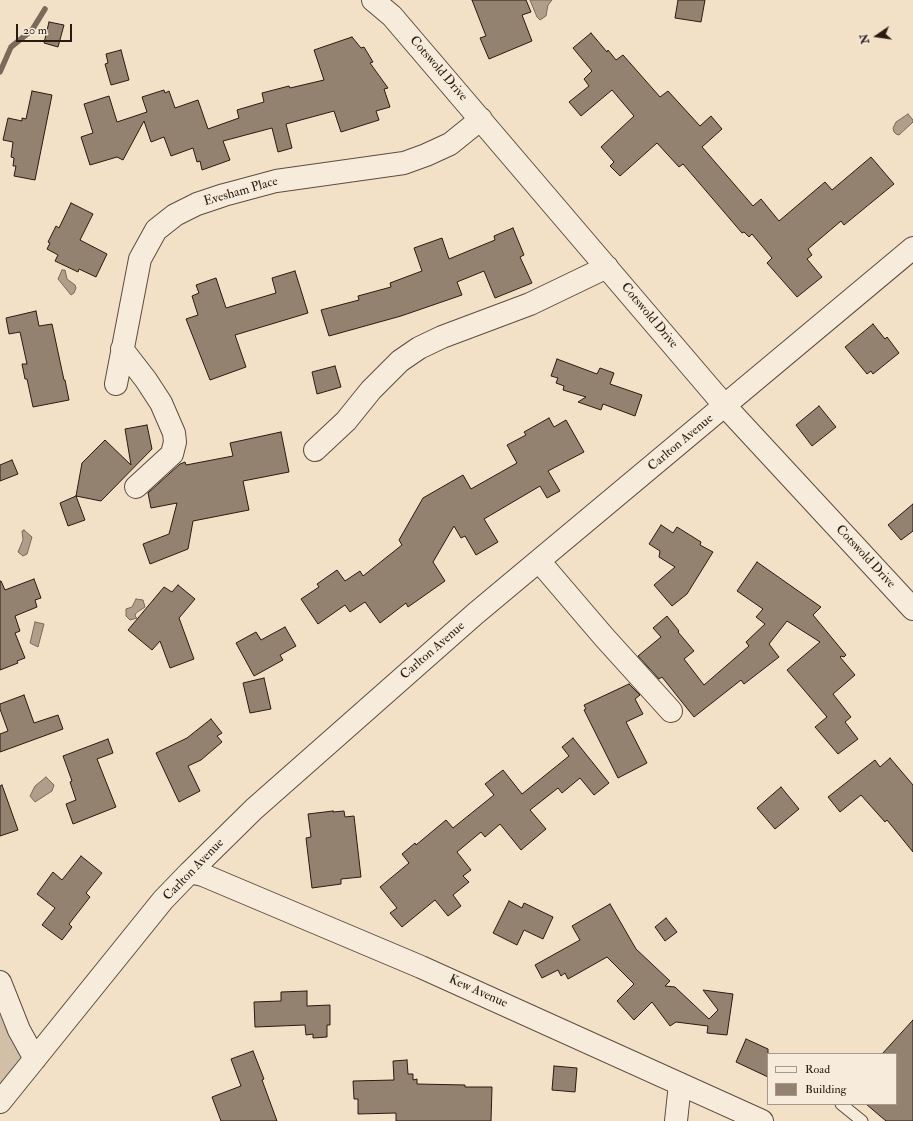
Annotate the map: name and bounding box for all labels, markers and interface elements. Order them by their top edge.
scale bar [18,16,74,42]
north arrow [857,16,897,56]
text: 20 m [23,23,47,38]
street label: Cotswold Drive [406,33,470,105]
text: N [857,33,872,45]
street label: Evesham Place [202,174,280,210]
street label: Cotswold Drive [617,280,681,352]
street label: Carlton Avenue [645,411,717,475]
street label: Cotswold Drive [832,522,898,592]
street label: Carlton Avenue [398,619,468,683]
street label: Carlton Avenue [160,836,228,904]
street label: Kew Avenue [446,972,510,1012]
legend [767,1053,897,1105]
text: Road [805,1062,830,1077]
text: Building [805,1082,846,1097]

